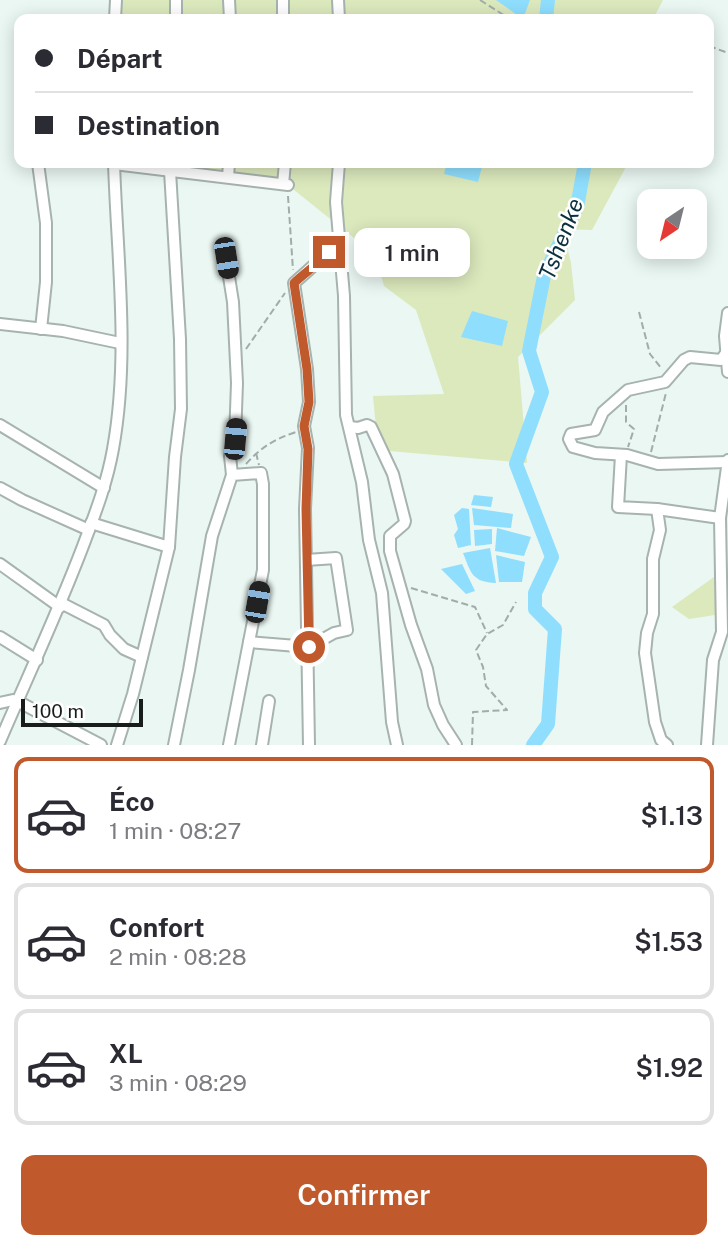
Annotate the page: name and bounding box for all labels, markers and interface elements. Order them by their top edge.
text: Départ [77,43,163,74]
text: Destination [77,110,220,141]
north arrow [637,189,707,259]
map controls [637,189,707,259]
water label: Tshenke [533,194,588,284]
callout: 1 min [354,228,469,276]
car [213,236,240,280]
route end [313,236,345,268]
text: 1 min [385,239,439,266]
car [223,417,248,461]
car [244,579,271,625]
route start [293,631,325,663]
scale bar [21,696,144,728]
text: 100 m [32,700,84,722]
icon: car [25,784,88,847]
text: Éco [109,786,155,817]
text: $1.13 [640,800,703,831]
text: 1 min · 08:27 [109,817,241,844]
icon: car [25,910,88,973]
text: Confort [109,912,205,943]
text: $1.53 [634,926,703,957]
text: 2 min · 08:28 [109,943,247,970]
icon: car [25,1036,88,1099]
text: XL [109,1038,143,1069]
text: $1.92 [635,1052,703,1083]
text: 3 min · 08:29 [109,1069,247,1096]
button: Confirmer [21,1155,707,1235]

